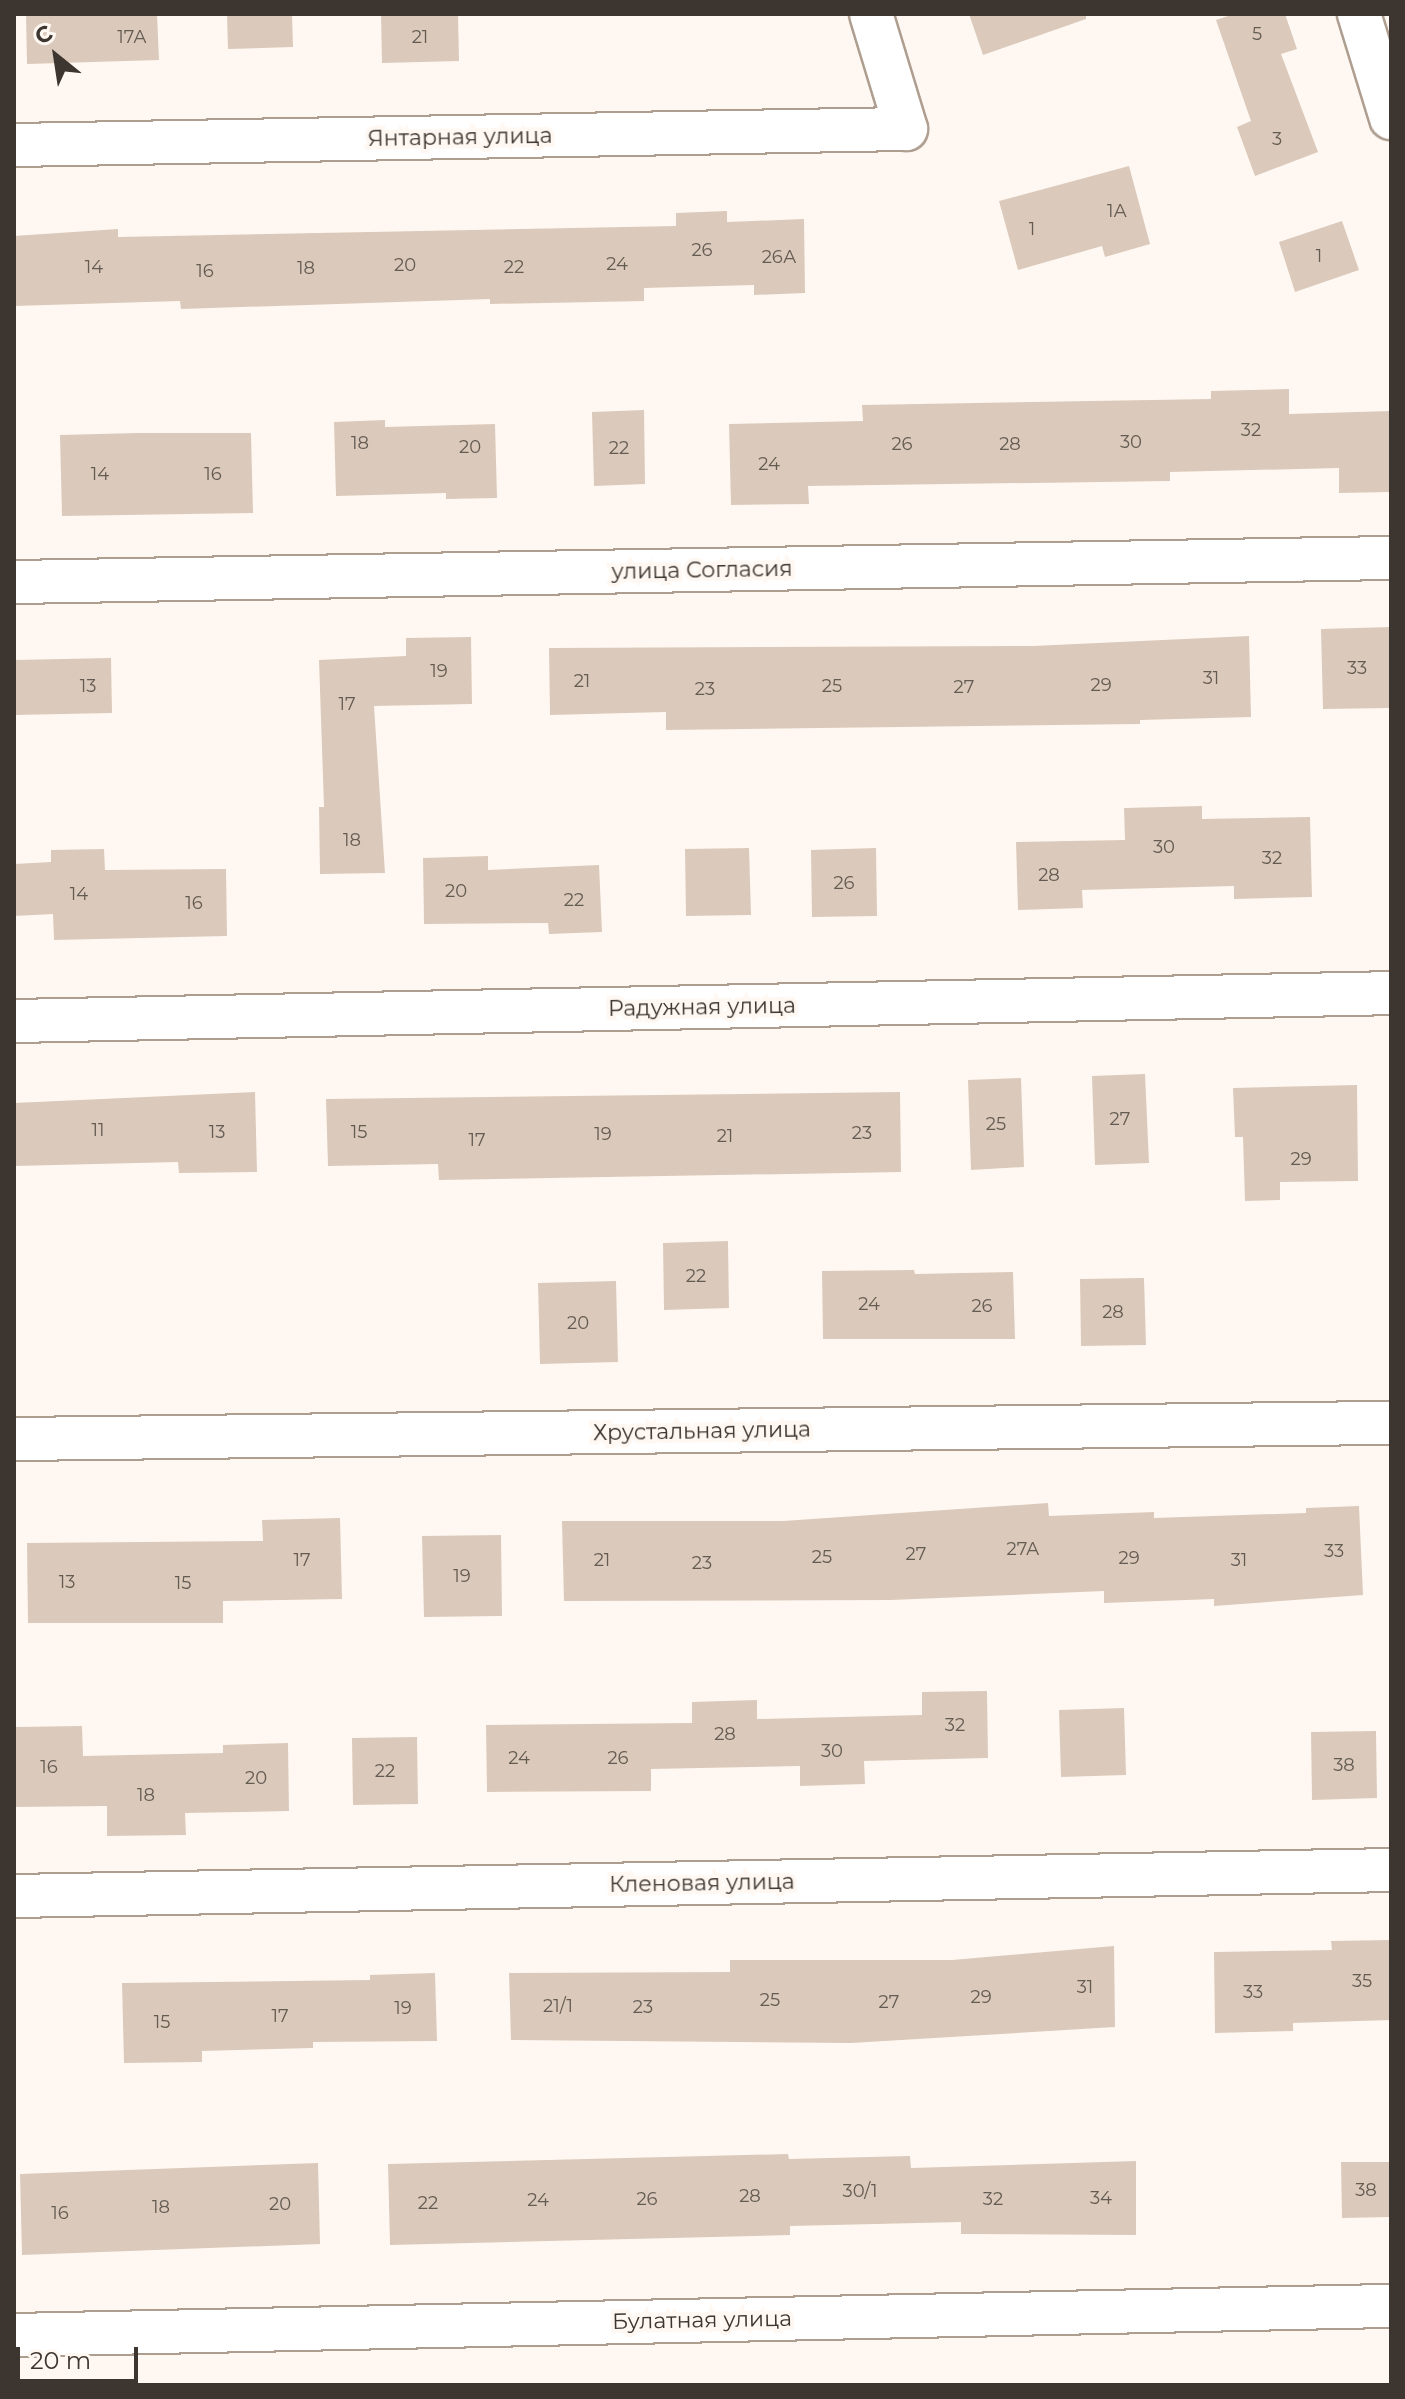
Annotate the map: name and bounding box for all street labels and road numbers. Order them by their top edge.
street label: Янтарная улица [367,122,553,152]
street label: улица Согласия [611,555,793,585]
street label: Радужная улица [608,992,796,1022]
street label: Хрустальная улица [593,1416,811,1446]
street label: Кленовая улица [609,1868,795,1898]
street label: Булатная улица [612,2305,792,2335]

